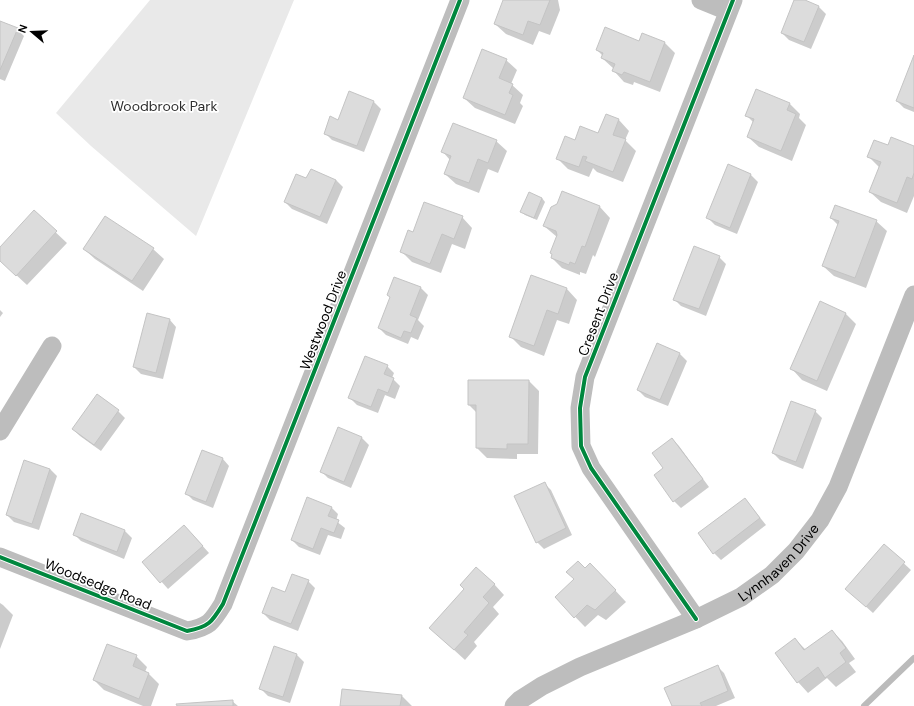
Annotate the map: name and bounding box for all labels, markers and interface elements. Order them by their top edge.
north arrow [12,12,52,52]
text: N [15,23,30,35]
park label: Woodbrook Park [111,97,217,115]
street label: Westwood Drive [296,267,350,373]
street label: Cresent Drive [574,270,622,358]
street label: Lynnhaven Drive [735,520,823,605]
street label: Woodsedge Road [42,554,154,614]

